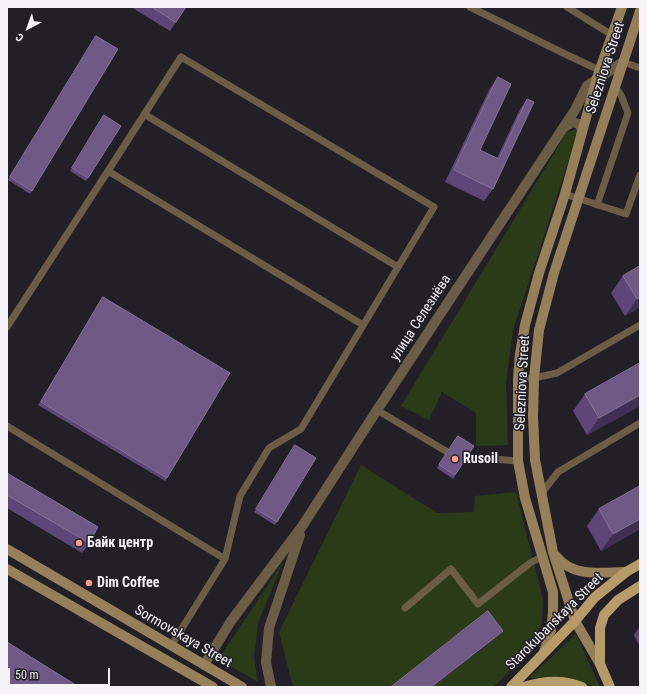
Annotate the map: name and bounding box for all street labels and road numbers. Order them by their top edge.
street label: Selezniova Street [583,20,629,116]
street label: улица Селезнёва [387,272,455,364]
street label: Selezniova Street [512,335,534,431]
street label: Starokubanskaya Street [503,570,607,674]
street label: Sormovskaya Street [131,602,235,672]

